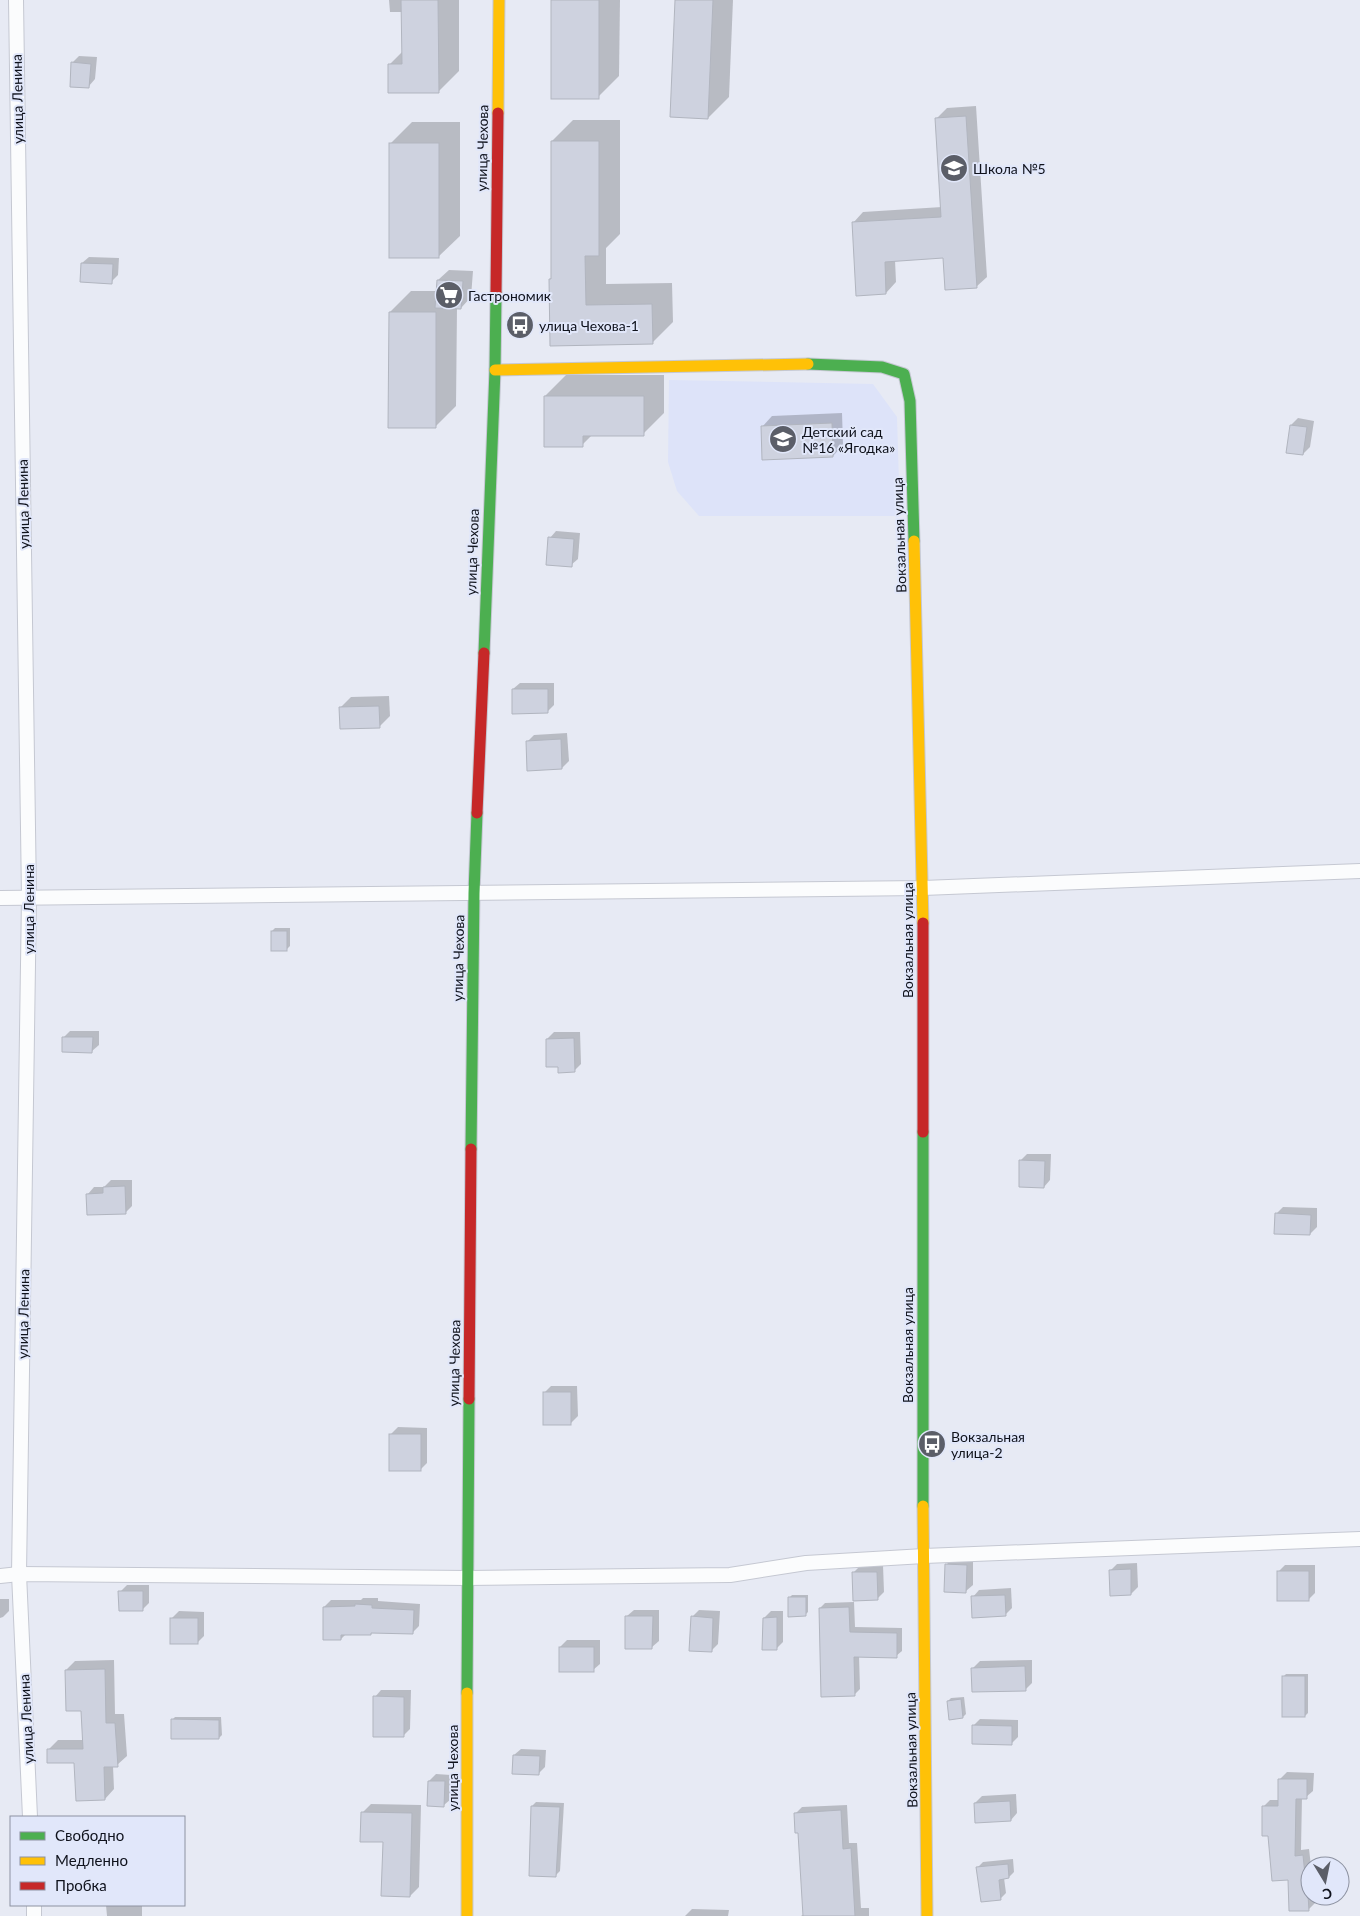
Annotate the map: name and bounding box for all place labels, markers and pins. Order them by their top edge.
school or university icon: Школа №5 [939,153,969,183]
place label: Школа №5 [973,160,1046,177]
supermarket icon: Гастрономик [434,280,464,310]
place label: Гастрономик [468,287,552,304]
bus stop icon: улица Чехова-1 [505,310,535,340]
place label: улица Чехова-1 [539,317,639,334]
place label: Детский сад №16 «Ягодка» [802,423,895,456]
school or university icon: Детский сад №16 «Ягодка» [768,424,798,454]
place label: Вокзальная улица-2 [951,1428,1025,1461]
bus stop icon: Вокзальная улица-2 [917,1429,947,1459]

